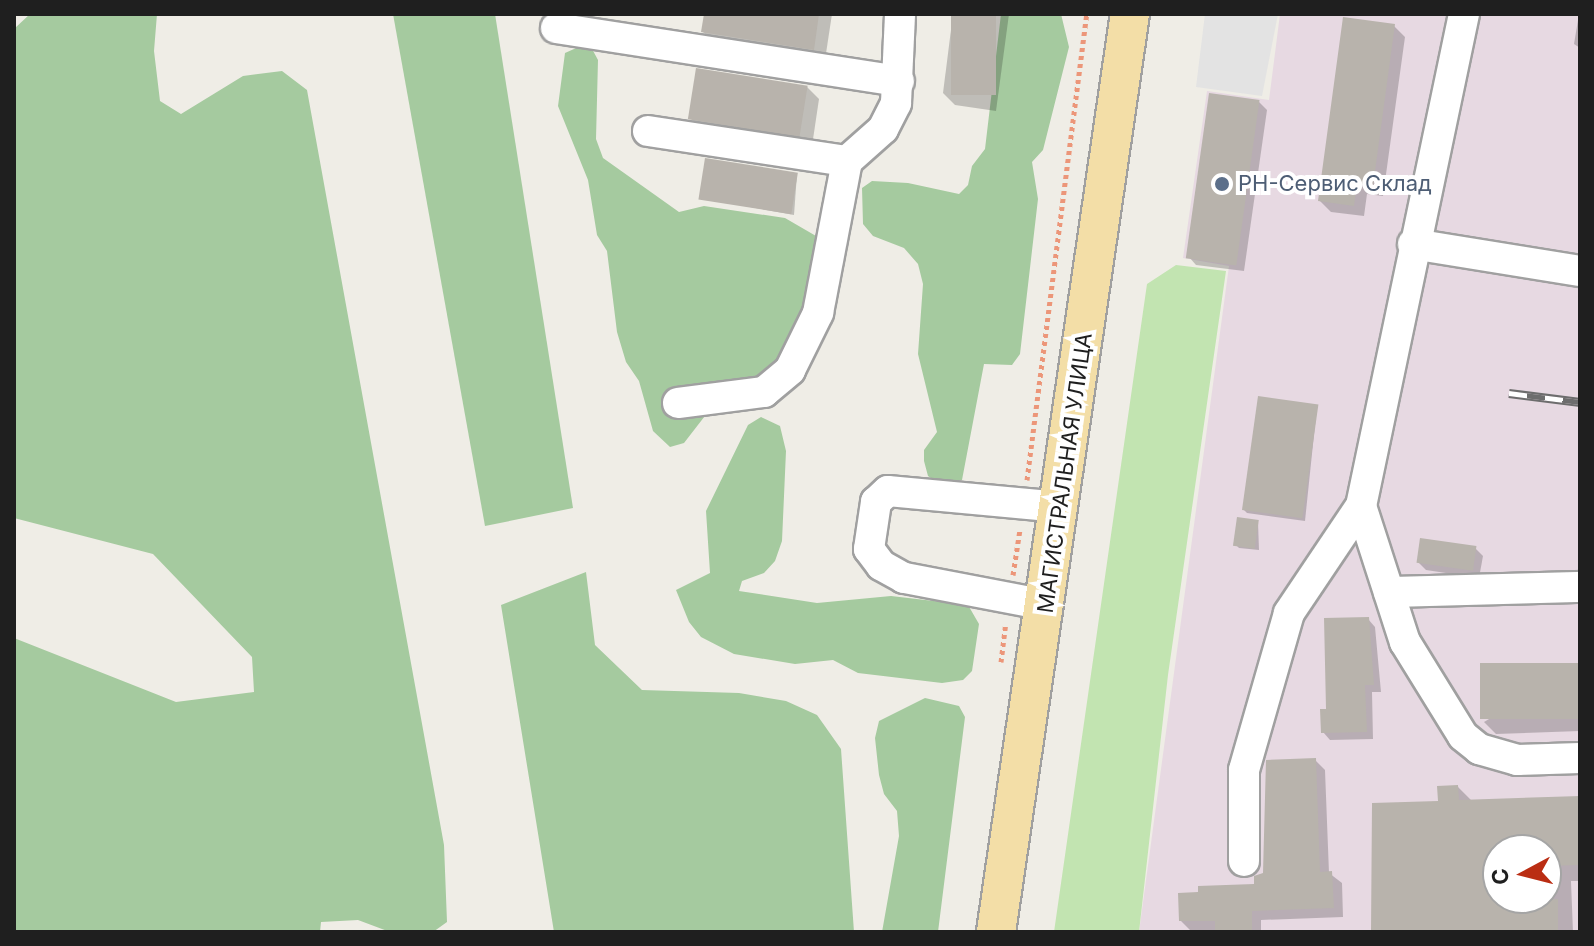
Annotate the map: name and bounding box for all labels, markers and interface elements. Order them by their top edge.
place label: РН-Сервис Cклад [1238,171,1432,197]
marker: РН-Сервис Cклад [1213,175,1231,193]
street label: МАГИСТРАЛЬНАЯ УЛИЦА [1032,331,1098,615]
north arrow [1482,834,1562,914]
text: С [1486,867,1514,886]

